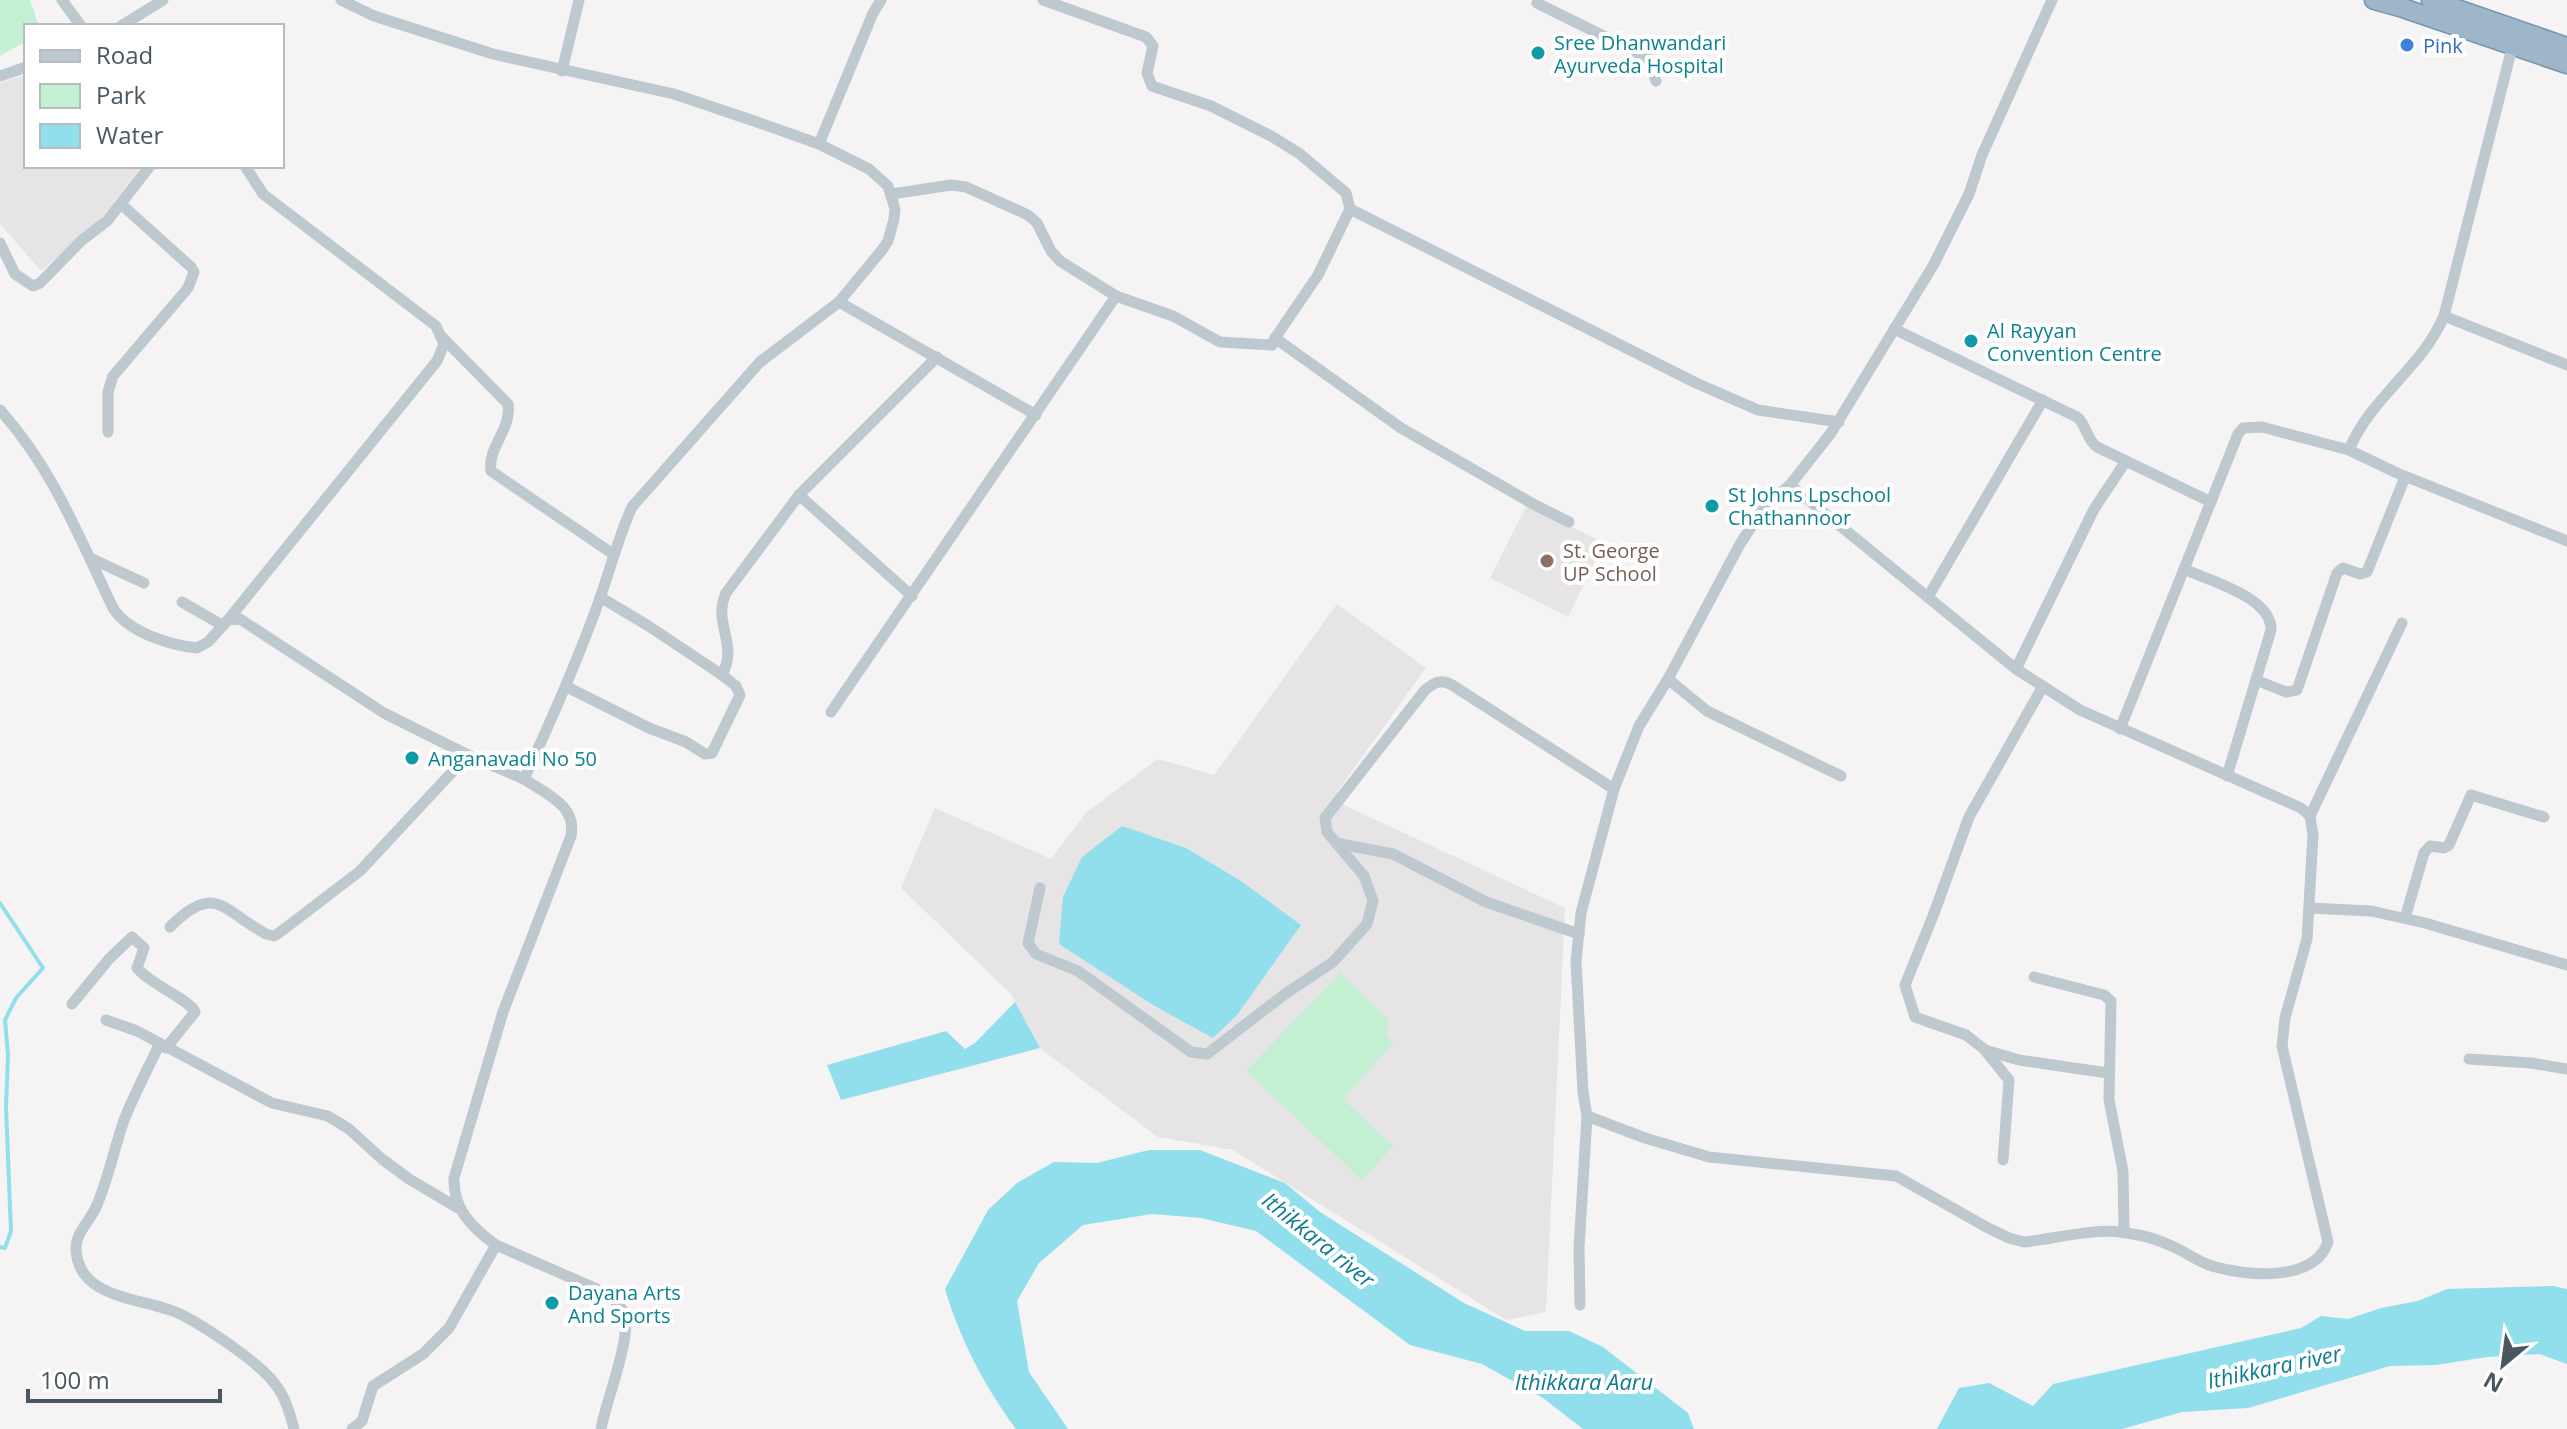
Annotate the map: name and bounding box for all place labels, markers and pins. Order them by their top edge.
place label: Sree Dhanwandari Ayurveda Hospital [1554,29,1726,79]
place label: Pink [2423,32,2463,59]
marker: Pink [2398,36,2416,54]
marker: Sree Dhanwandari Ayurveda Hospital [1529,44,1547,62]
place label: Al Rayyan Convention Centre [1987,317,2162,367]
marker: Al Rayyan Convention Centre [1962,332,1980,350]
place label: St Johns Lpschool Chathannoor [1728,481,1891,531]
marker: St Johns Lpschool Chathannoor [1703,497,1721,515]
place label: St. George UP School [1563,537,1660,587]
marker: St. George UP School [1538,552,1556,570]
place label: Anganavadi No 50 [428,745,597,772]
marker: Anganavadi No 50 [403,749,421,767]
place label: Dayana Arts And Sports [568,1279,681,1329]
marker: Dayana Arts And Sports [543,1294,561,1312]

